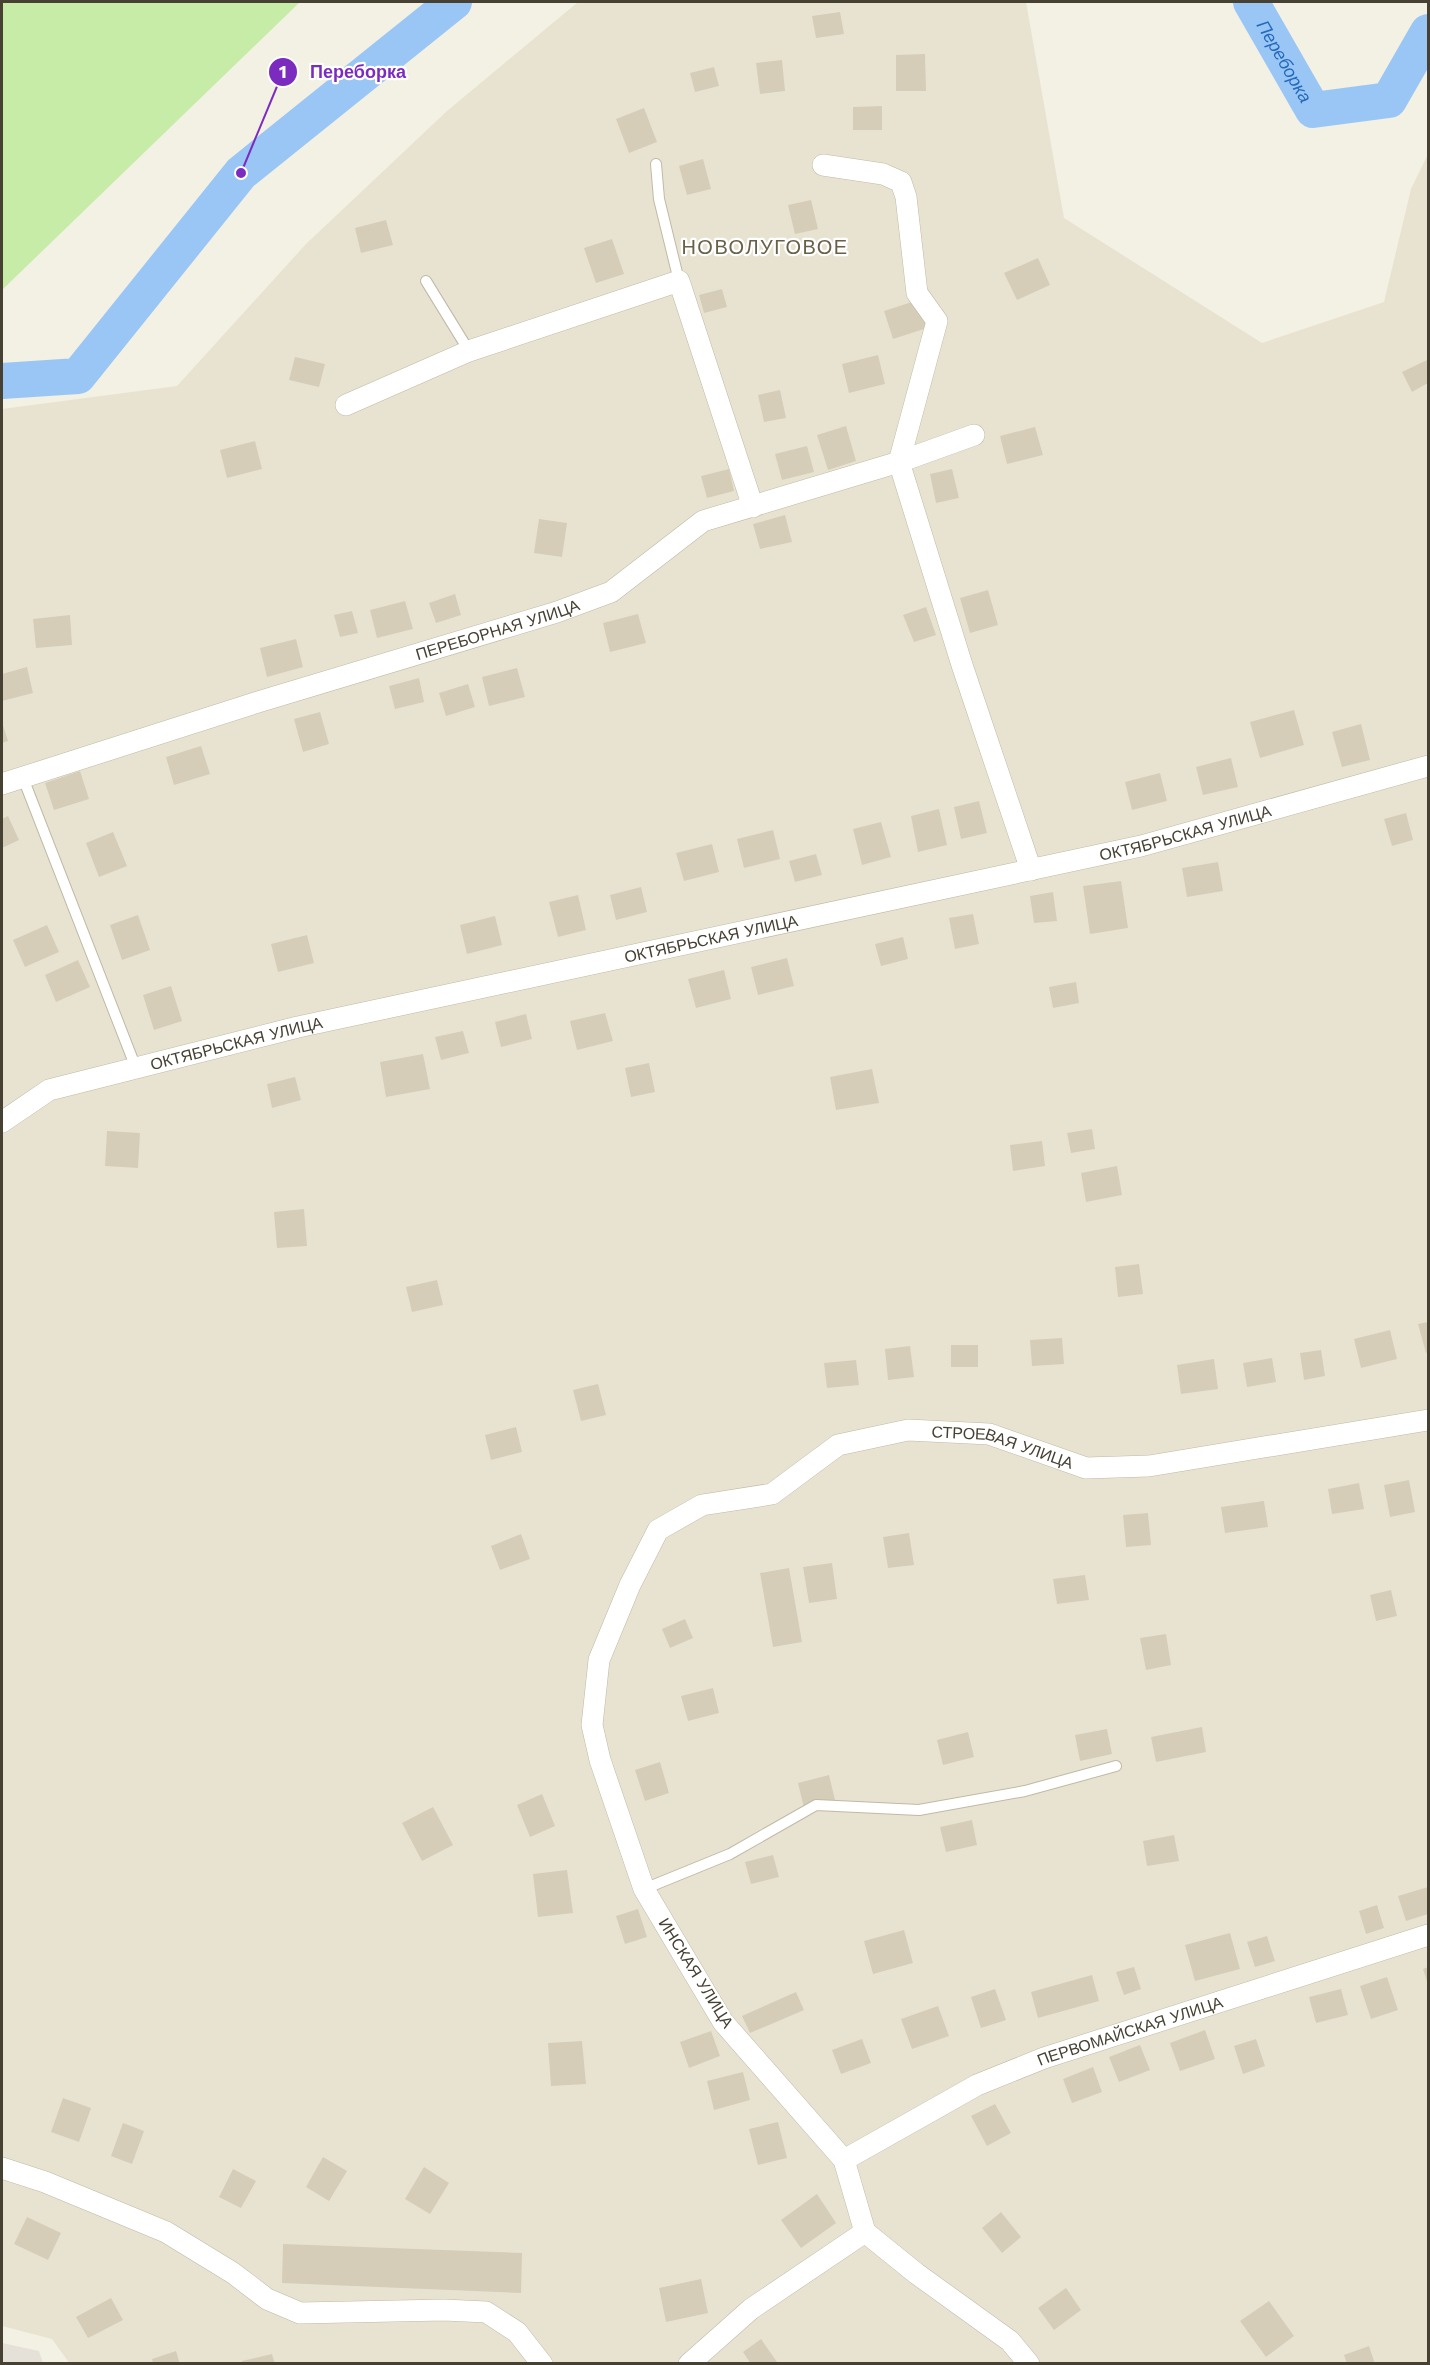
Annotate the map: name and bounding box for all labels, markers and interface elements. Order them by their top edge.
water label: Переборка [1253,16,1317,106]
callout: Переборка [268,54,418,90]
text: 1 [279,61,287,82]
text: Переборка [310,61,407,82]
district label: НОВОЛУГОВОЕ [681,235,849,259]
street label: ПЕРЕБОРНАЯ УЛИЦА [413,595,582,664]
street label: ОКТЯБРЬСКАЯ УЛИЦА [1098,801,1273,864]
street label: ОКТЯБРЬСКАЯ УЛИЦА [622,910,800,966]
street label: ОКТЯБРЬСКАЯ УЛИЦА [148,1012,324,1074]
street label: СТРОЕВАЯ УЛИЦА [931,1422,1076,1472]
street label: ИНСКАЯ УЛИЦА [655,1915,738,2032]
street label: ПЕРВОМАЙСКАЯ УЛИЦА [1034,1992,1225,2069]

